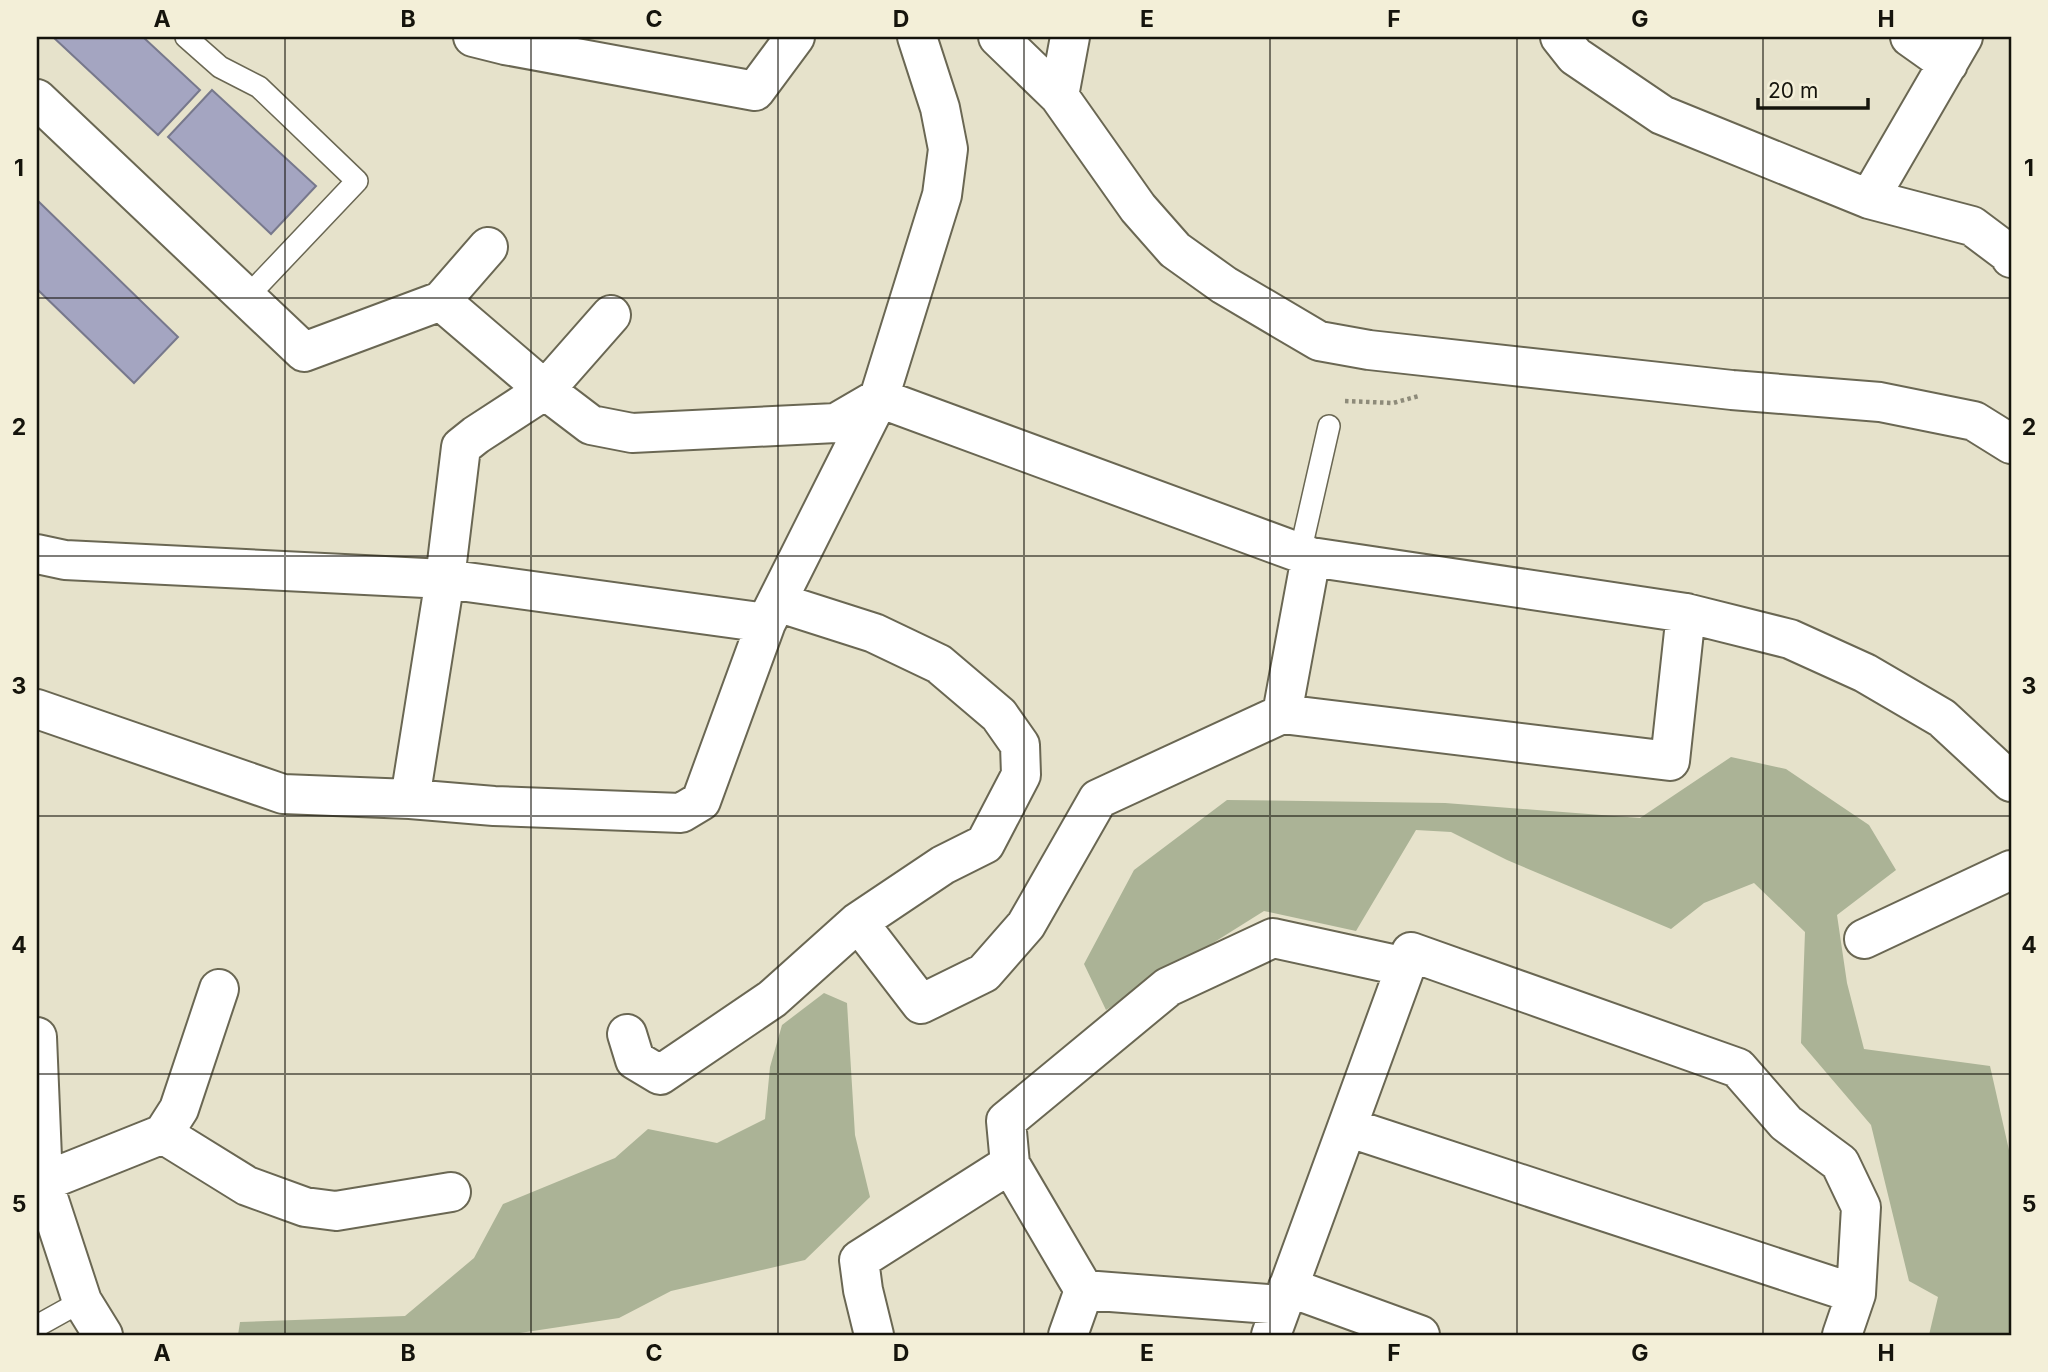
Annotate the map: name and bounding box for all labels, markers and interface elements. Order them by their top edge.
text: A [153,5,171,33]
text: B [400,5,416,33]
text: C [645,5,663,33]
text: D [893,5,909,33]
text: E [1140,5,1154,33]
text: F [1387,5,1401,33]
text: G [1631,5,1649,33]
text: H [1877,5,1895,33]
scale bar [1758,66,1868,110]
text: 20 m [1768,78,1818,103]
text: 1 [14,154,24,182]
text: 1 [2024,154,2034,182]
text: 2 [12,413,26,441]
text: 2 [2022,413,2036,441]
text: 3 [12,672,26,700]
text: 3 [2022,672,2036,700]
text: 4 [11,931,27,959]
text: 4 [2021,931,2037,959]
text: 5 [12,1190,26,1218]
text: 5 [2022,1190,2036,1218]
text: A [153,1339,171,1367]
text: B [400,1339,416,1367]
text: C [645,1339,663,1367]
text: D [893,1339,909,1367]
text: E [1140,1339,1154,1367]
text: F [1387,1339,1401,1367]
text: G [1631,1339,1649,1367]
text: H [1877,1339,1895,1367]

